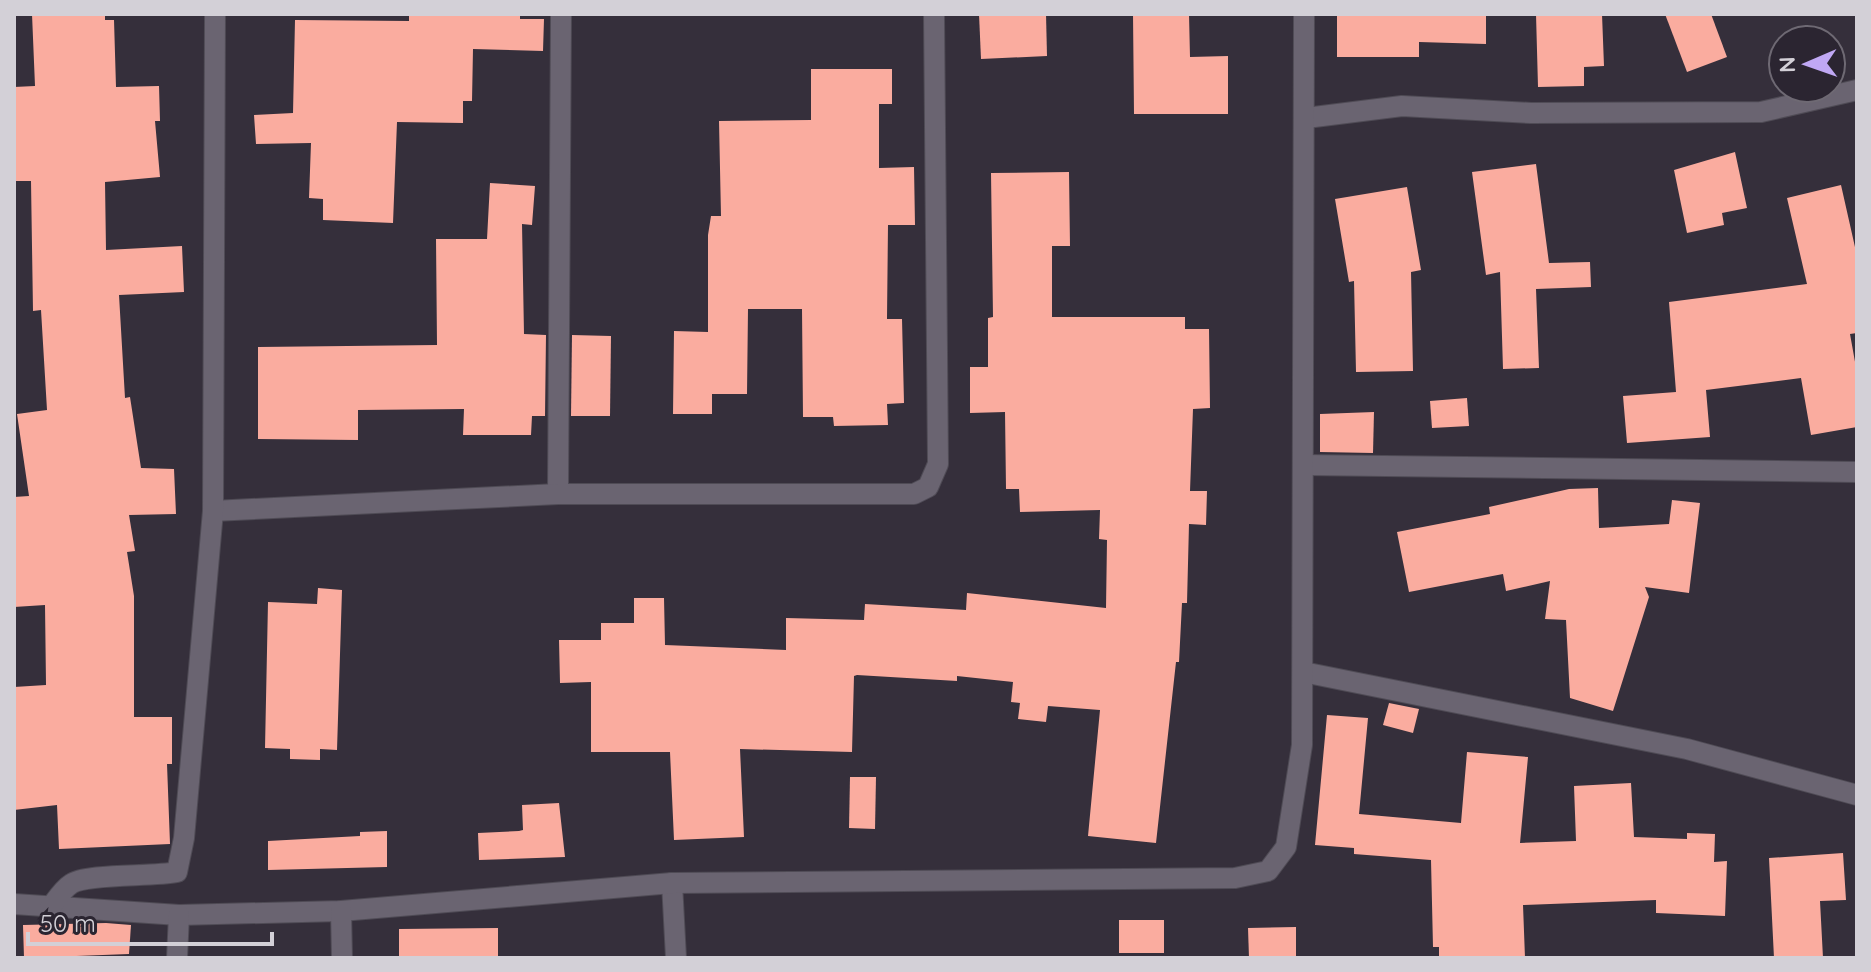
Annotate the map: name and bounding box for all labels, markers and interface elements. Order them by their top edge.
north arrow [1767,24,1847,104]
text: N [1773,56,1801,73]
scale bar [28,896,272,946]
text: 50 m [40,908,96,938]

